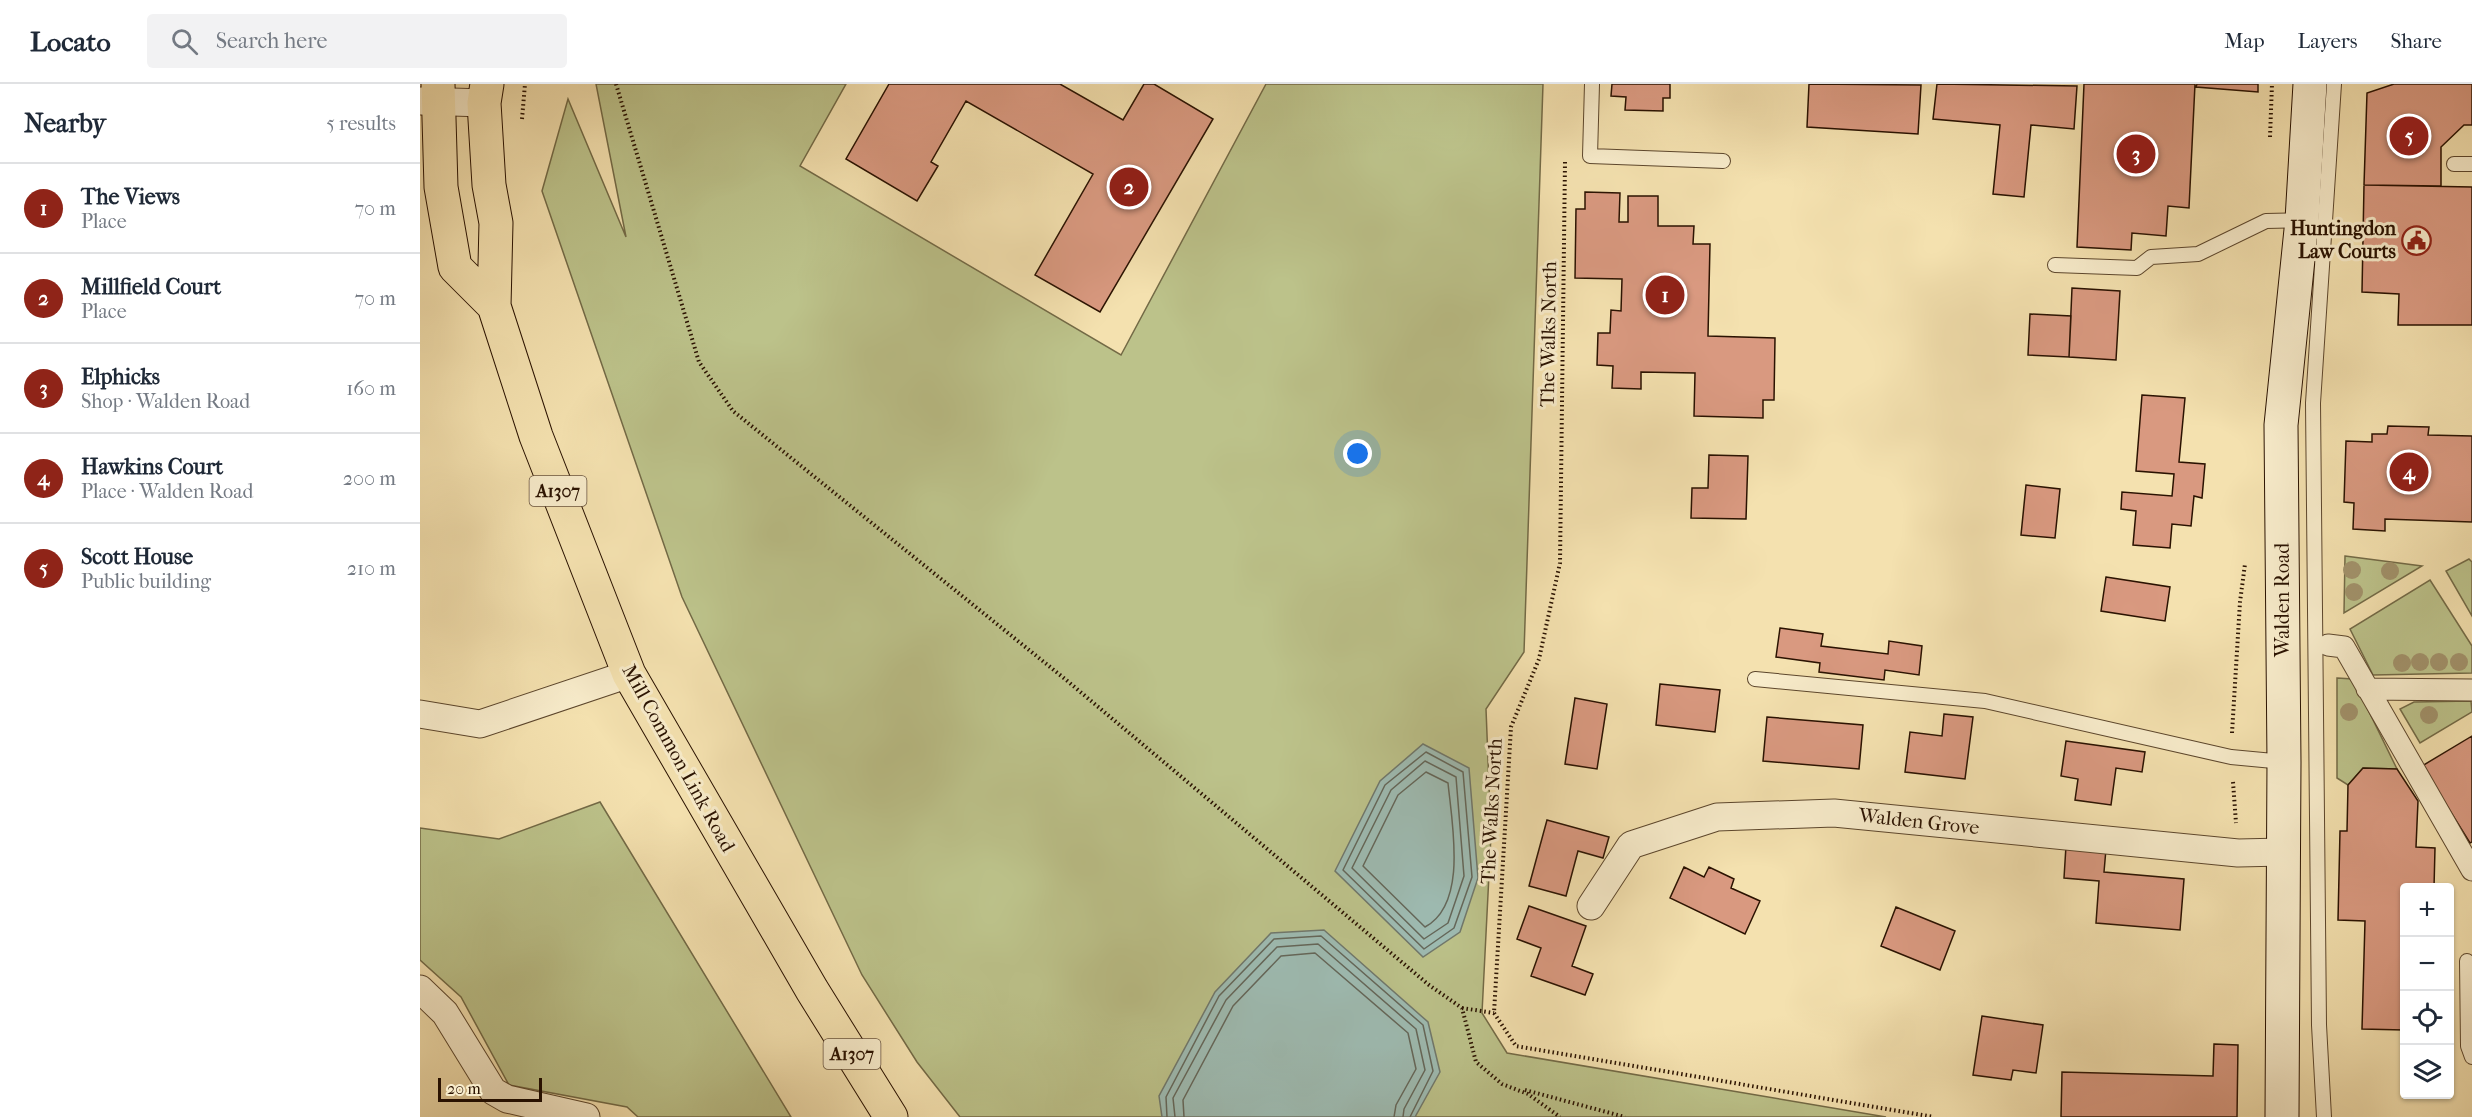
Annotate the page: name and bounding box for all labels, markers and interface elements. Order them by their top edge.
search box [147,14,567,68]
text: Locato [30,25,111,58]
icon: search [168,25,201,58]
text: Search here [216,28,327,54]
text: Map [2224,29,2265,53]
text: Layers [2298,29,2357,53]
text: Share [2390,29,2442,53]
text: Nearby [24,108,106,139]
text: 5 results [326,112,396,135]
pin: 5 [2390,113,2428,158]
pin: 3 [2116,132,2156,176]
pin: 2 [1110,164,1148,210]
text: The Views [81,184,180,210]
text: 1 [40,197,47,220]
text: 70 m [354,197,396,220]
text: Place [81,210,127,233]
place label: Huntingdon Law Courts [2290,217,2397,263]
public building icon: Huntingdon Law Courts [2401,224,2433,256]
street label: The Walks North [1536,260,1561,407]
pin: 1 [1646,272,1684,318]
text: Millfield Court [81,274,221,300]
text: 2 [38,287,49,310]
text: 70 m [354,287,396,310]
text: Place [81,300,127,323]
text: Elphicks [81,364,160,390]
text: 3 [39,377,48,400]
text: 160 m [346,377,396,400]
text: Shop · Walden Road [81,390,250,413]
your location [1343,439,1372,468]
pin: 4 [2390,450,2428,494]
text: Hawkins Court [81,454,223,480]
text: 4 [38,467,49,490]
text: 200 m [343,467,396,490]
road number: A1307 [530,476,586,506]
text: Place · Walden Road [81,480,253,503]
street label: Walden Road [2271,542,2294,658]
text: Scott House [81,544,193,570]
text: 5 [39,557,48,580]
text: 210 m [347,557,396,580]
text: Public building [81,570,211,593]
street label: Mill Common Link Road [617,660,740,857]
street label: The Walks North [1476,737,1507,885]
street label: Walden Grove [1856,804,1981,839]
map controls [2400,883,2454,1099]
button: + [2400,883,2454,937]
button: − [2400,937,2454,991]
button: locate [2400,991,2454,1045]
road number: A1307 [824,1039,880,1069]
button: layers [2400,1045,2454,1099]
scale bar [438,1075,542,1102]
text: 20 m [447,1079,481,1098]

